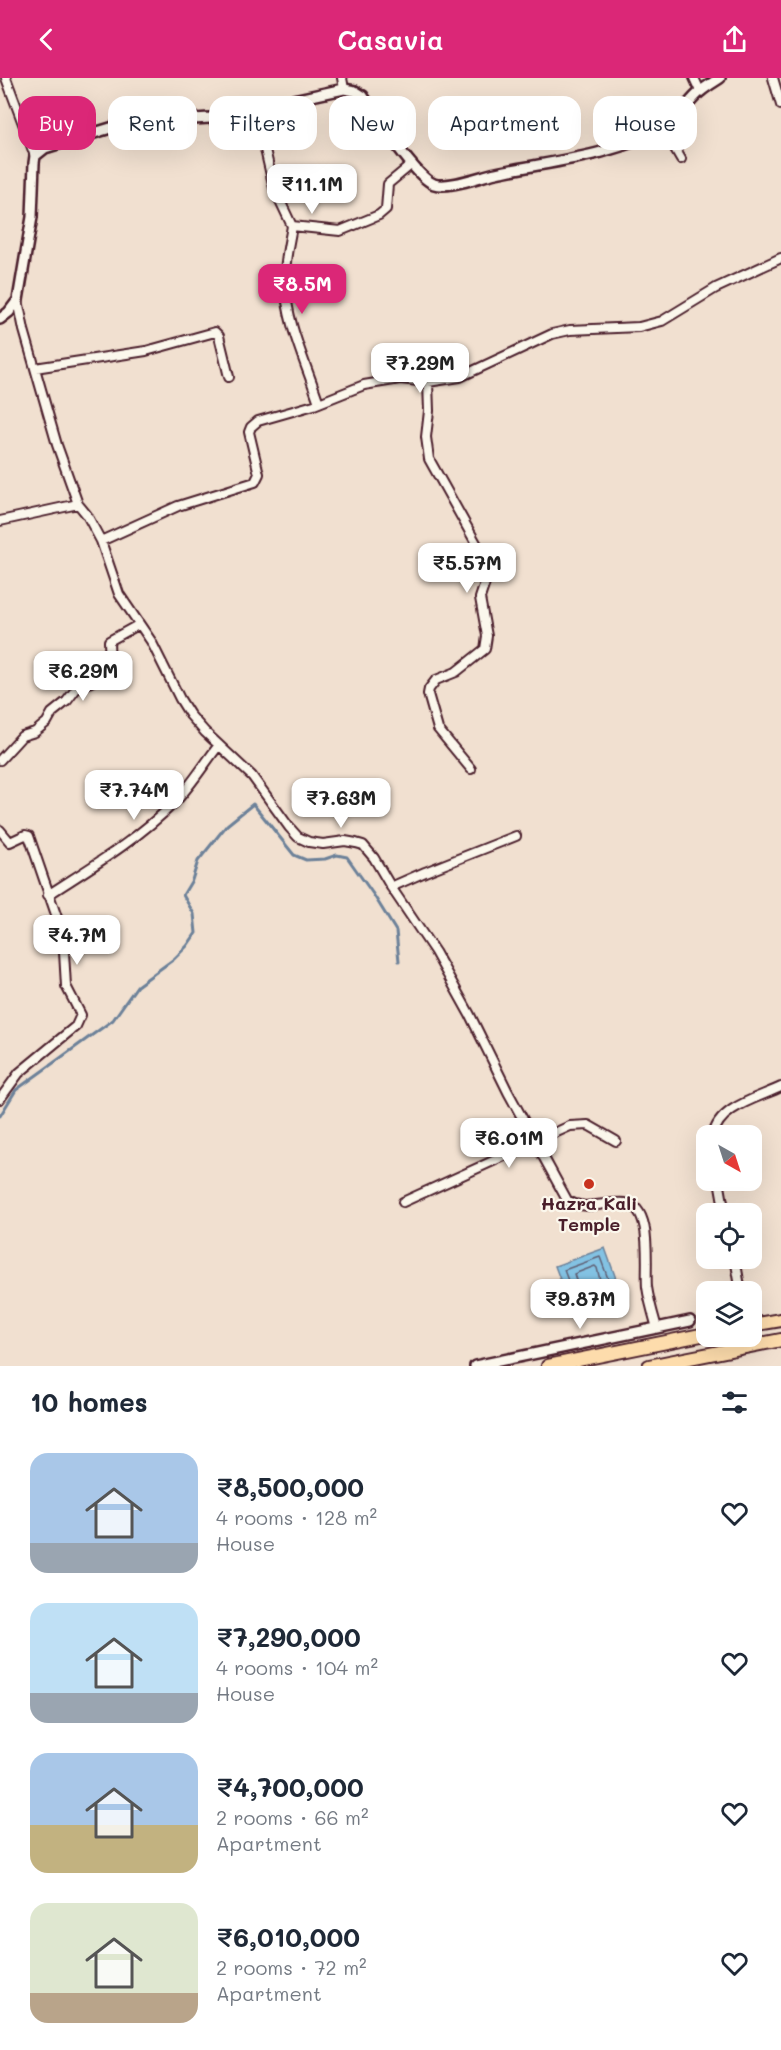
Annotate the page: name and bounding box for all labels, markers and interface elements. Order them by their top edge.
text: Casavia [337,22,444,57]
icon: back [30,23,63,56]
icon: share [718,23,751,56]
chip: Buy [18,96,96,150]
chip: Rent [108,96,197,150]
chip: Filters [209,96,317,150]
chip: New [329,96,416,150]
chip: Apartment [428,96,581,150]
chip: House [593,96,697,150]
pin: ₹11.1M [263,164,361,215]
text: ₹11.1M [281,170,343,196]
pin: ₹8.5M [260,264,344,315]
text: ₹8.5M [272,270,332,296]
pin: ₹7.29M [371,343,469,394]
text: ₹7.29M [385,349,455,375]
pin: ₹5.57M [418,543,516,594]
text: ₹5.57M [432,549,502,575]
pin: ₹6.29M [34,651,132,702]
text: ₹6.29M [48,657,118,683]
pin: ₹7.74M [85,770,183,821]
text: ₹7.74M [99,776,169,802]
pin: ₹7.63M [292,778,390,829]
text: ₹7.63M [306,784,376,810]
pin: ₹4.7M [35,915,119,966]
text: ₹4.7M [47,921,107,947]
pin: ₹6.01M [460,1118,558,1169]
text: ₹6.01M [474,1124,544,1150]
north arrow [696,1125,762,1191]
map controls [696,1125,762,1347]
marker: Hazra Kali Temple [582,1177,596,1191]
place label: Hazra Kali Temple [541,1191,637,1236]
button: locate [696,1203,762,1269]
pin: ₹9.87M [531,1279,629,1330]
button: layers [696,1281,762,1347]
text: ₹9.87M [544,1285,616,1311]
text: 10 homes [30,1385,148,1419]
icon: filters [718,1386,751,1419]
text: ₹8,500,000 [216,1470,364,1504]
icon: home [78,1477,150,1549]
icon: heart [718,1497,751,1530]
text: 4 rooms · 128 m² [216,1504,377,1530]
text: House [216,1530,275,1556]
text: ₹7,290,000 [216,1620,361,1654]
icon: home [78,1627,150,1699]
icon: heart [718,1647,751,1680]
text: 4 rooms · 104 m² [216,1654,378,1680]
text: House [216,1680,275,1706]
text: ₹4,700,000 [216,1770,364,1804]
icon: home [78,1777,150,1849]
icon: heart [718,1797,751,1830]
text: 2 rooms · 66 m² [216,1804,369,1830]
text: Apartment [216,1830,322,1856]
text: ₹6,010,000 [216,1920,360,1954]
icon: home [78,1927,150,1999]
icon: heart [718,1947,751,1980]
text: 2 rooms · 72 m² [216,1954,367,1980]
text: Apartment [216,1980,322,2006]

